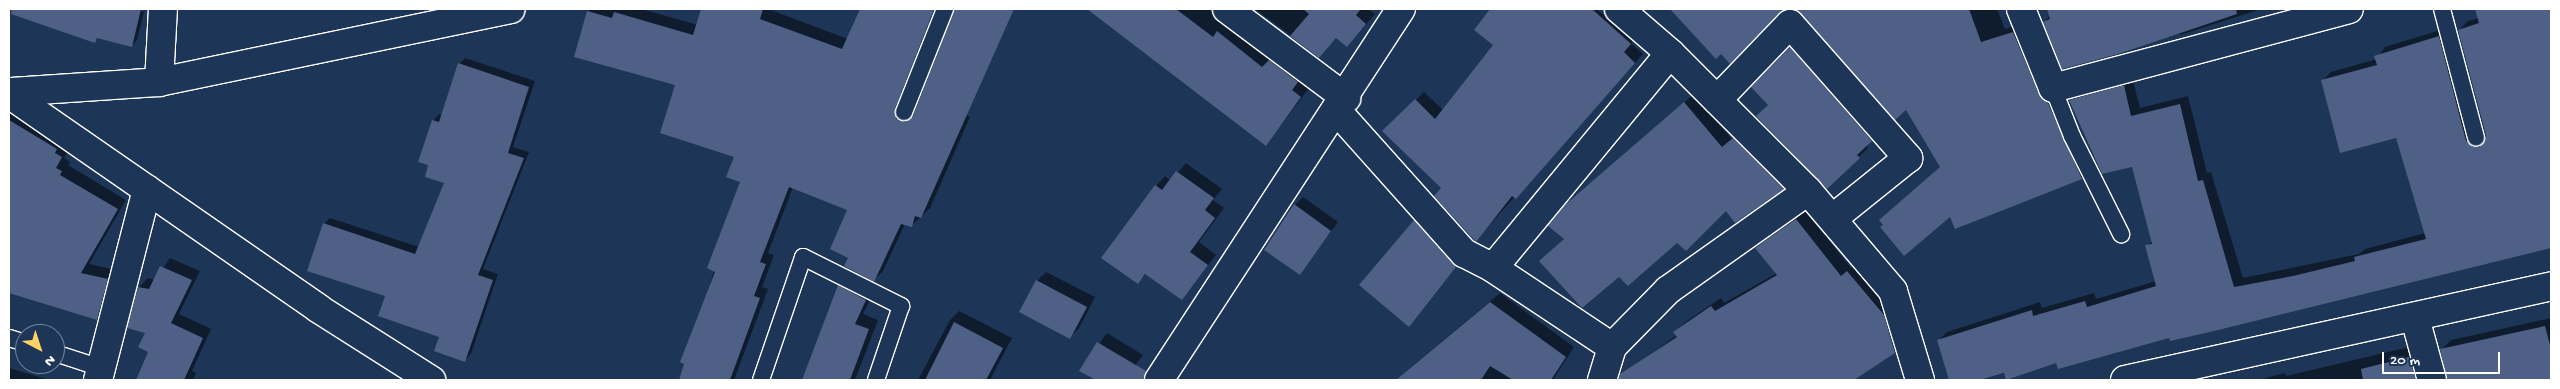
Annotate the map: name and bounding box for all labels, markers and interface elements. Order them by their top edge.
north arrow [15,324,65,374]
scale bar [2385,342,2502,374]
text: N [40,351,58,370]
text: 20 m [2390,352,2420,370]

